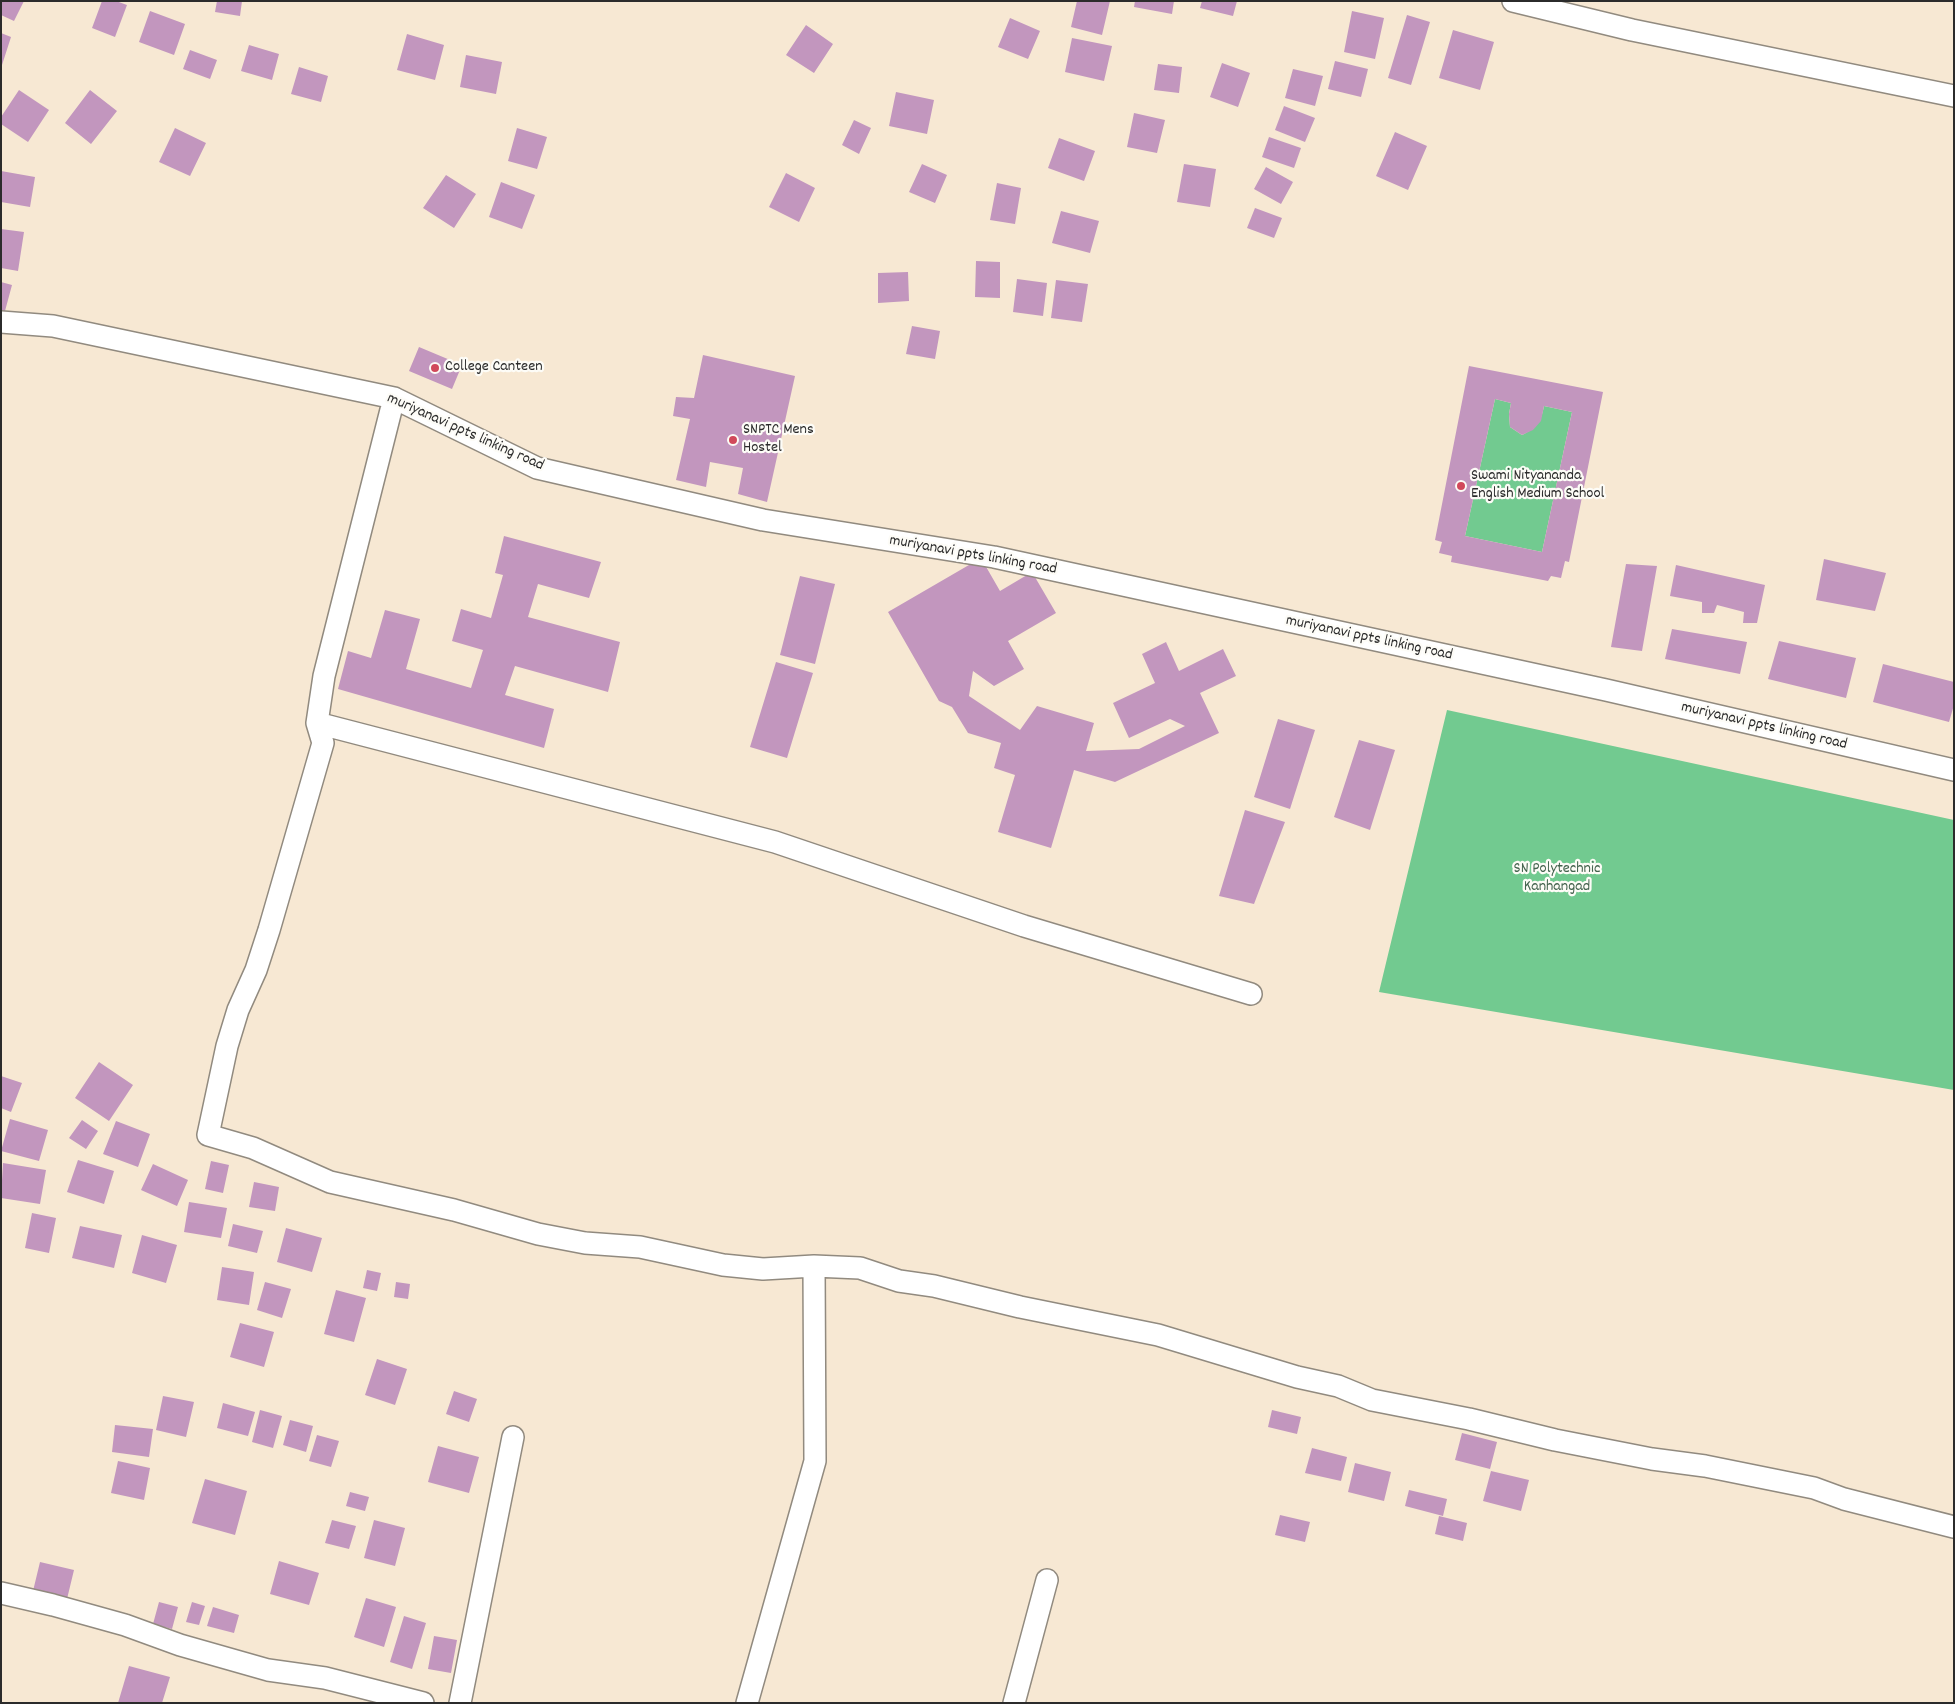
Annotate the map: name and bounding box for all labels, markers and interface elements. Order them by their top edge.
place label: College Canteen [445,358,543,378]
marker: College Canteen [429,362,441,374]
street label: muriyanavi ppts linking road [384,390,546,476]
place label: SNPTC Mens Hostel [743,421,814,459]
marker: SNPTC Mens Hostel [727,434,739,446]
place label: Swami Nityananda English Medium School [1471,467,1604,505]
marker: Swami Nityananda English Medium School [1455,480,1467,492]
street label: muriyanavi ppts linking road [888,532,1058,580]
street label: muriyanavi ppts linking road [1284,612,1454,666]
street label: muriyanavi ppts linking road [1679,699,1849,755]
park label: SN Polytechnic Kanhangad [1514,860,1600,898]

